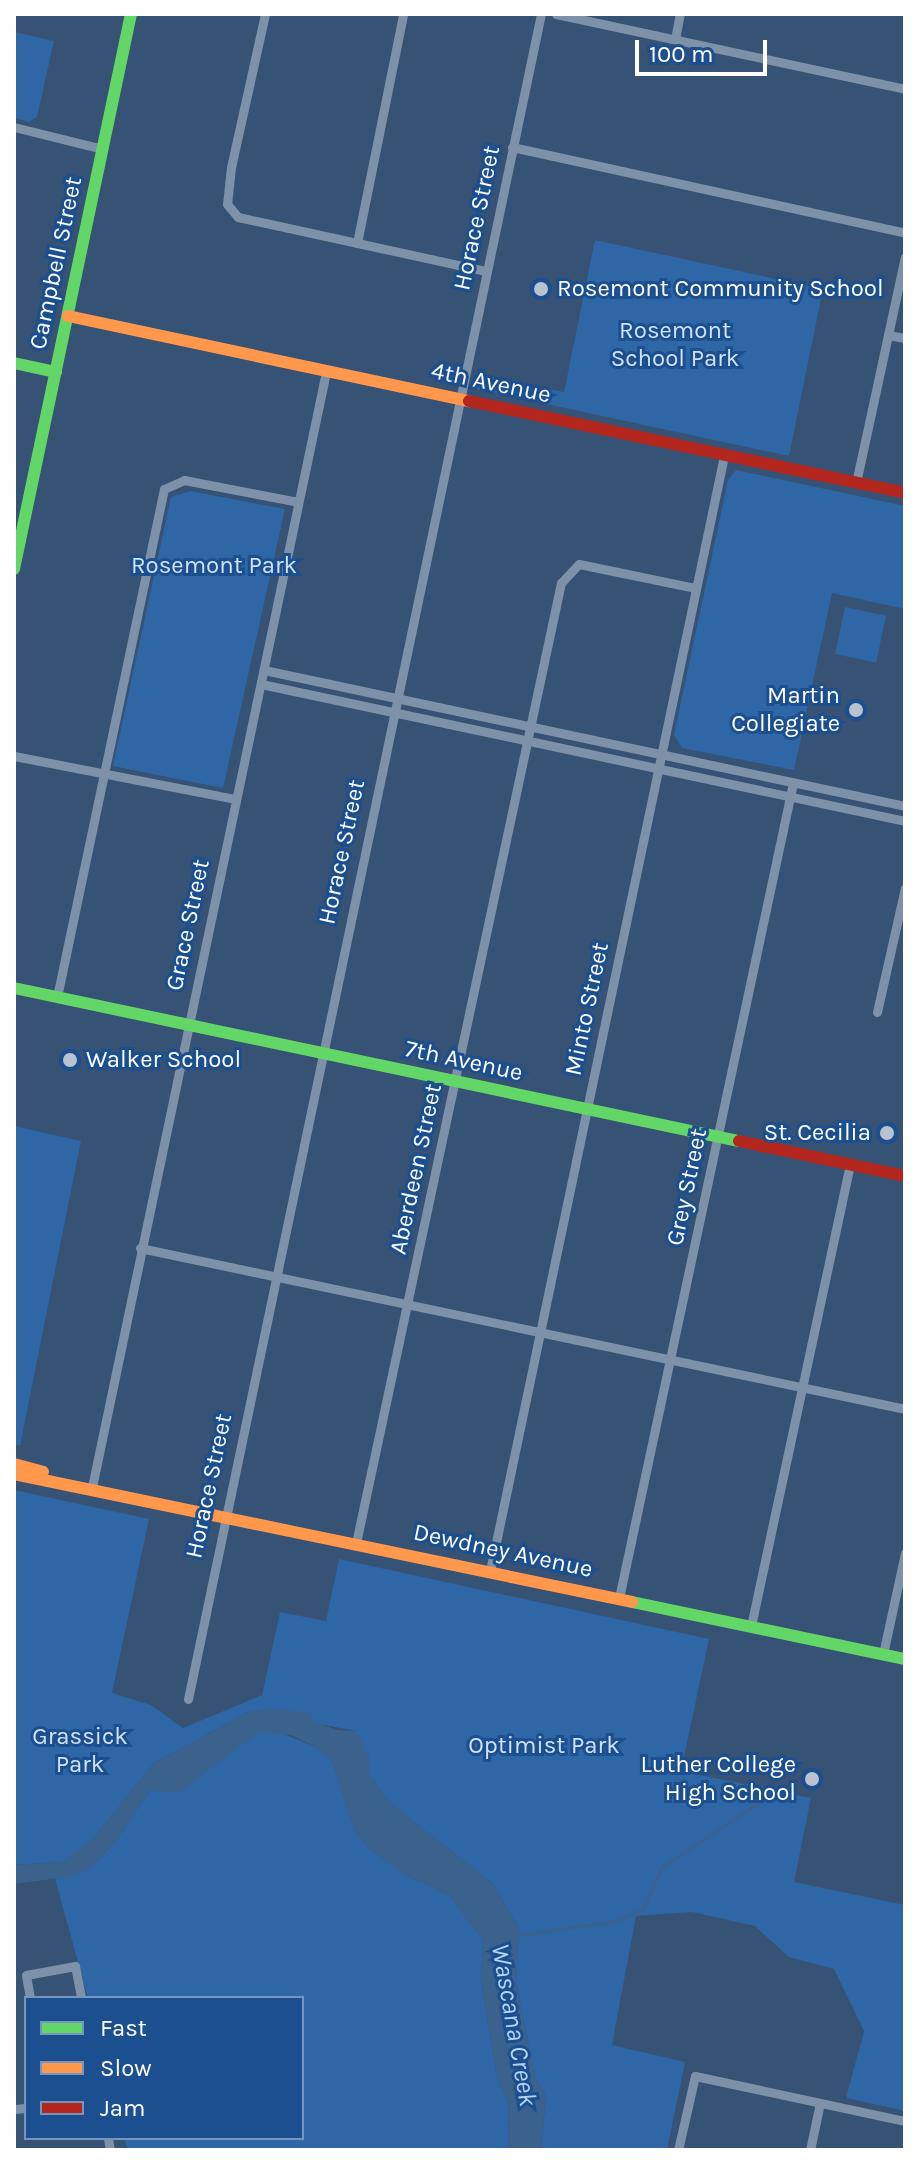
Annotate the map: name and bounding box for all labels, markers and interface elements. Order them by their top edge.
scale bar [639,24,771,74]
text: 100 m [649,40,714,68]
street label: Horace Street [448,143,506,293]
street label: Campbell Street [24,174,88,352]
place label: Rosemont Community School [557,275,884,303]
marker: Rosemont Community School [532,280,550,298]
park label: Rosemont School Park [611,317,739,373]
street label: 4th Avenue [429,356,553,410]
park label: Rosemont Park [131,552,297,580]
place label: Martin Collegiate [731,682,840,738]
marker: Martin Collegiate [847,701,865,719]
street label: Horace Street [313,777,371,927]
street label: Grace Street [160,857,216,993]
street label: Minto Street [559,940,615,1078]
street label: 7th Avenue [403,1034,525,1088]
place label: Walker School [86,1046,241,1074]
marker: Walker School [61,1051,79,1069]
street label: Aberdeen Street [384,1081,448,1257]
place label: St. Cecilia [764,1119,871,1147]
marker: St. Cecilia [878,1124,896,1142]
street label: Grey Street [661,1126,713,1248]
street label: Horace Street [180,1411,238,1561]
street label: Dewdney Avenue [411,1518,595,1584]
park label: Grassick Park [32,1723,128,1779]
park label: Optimist Park [468,1732,620,1760]
place label: Luther College High School [641,1751,796,1807]
marker: Luther College High School [803,1770,821,1788]
water label: Wascana Creek [484,1942,544,2108]
legend [24,1996,304,2140]
text: Fast [100,2014,147,2042]
text: Slow [100,2054,152,2082]
text: Jam [100,2094,145,2122]

